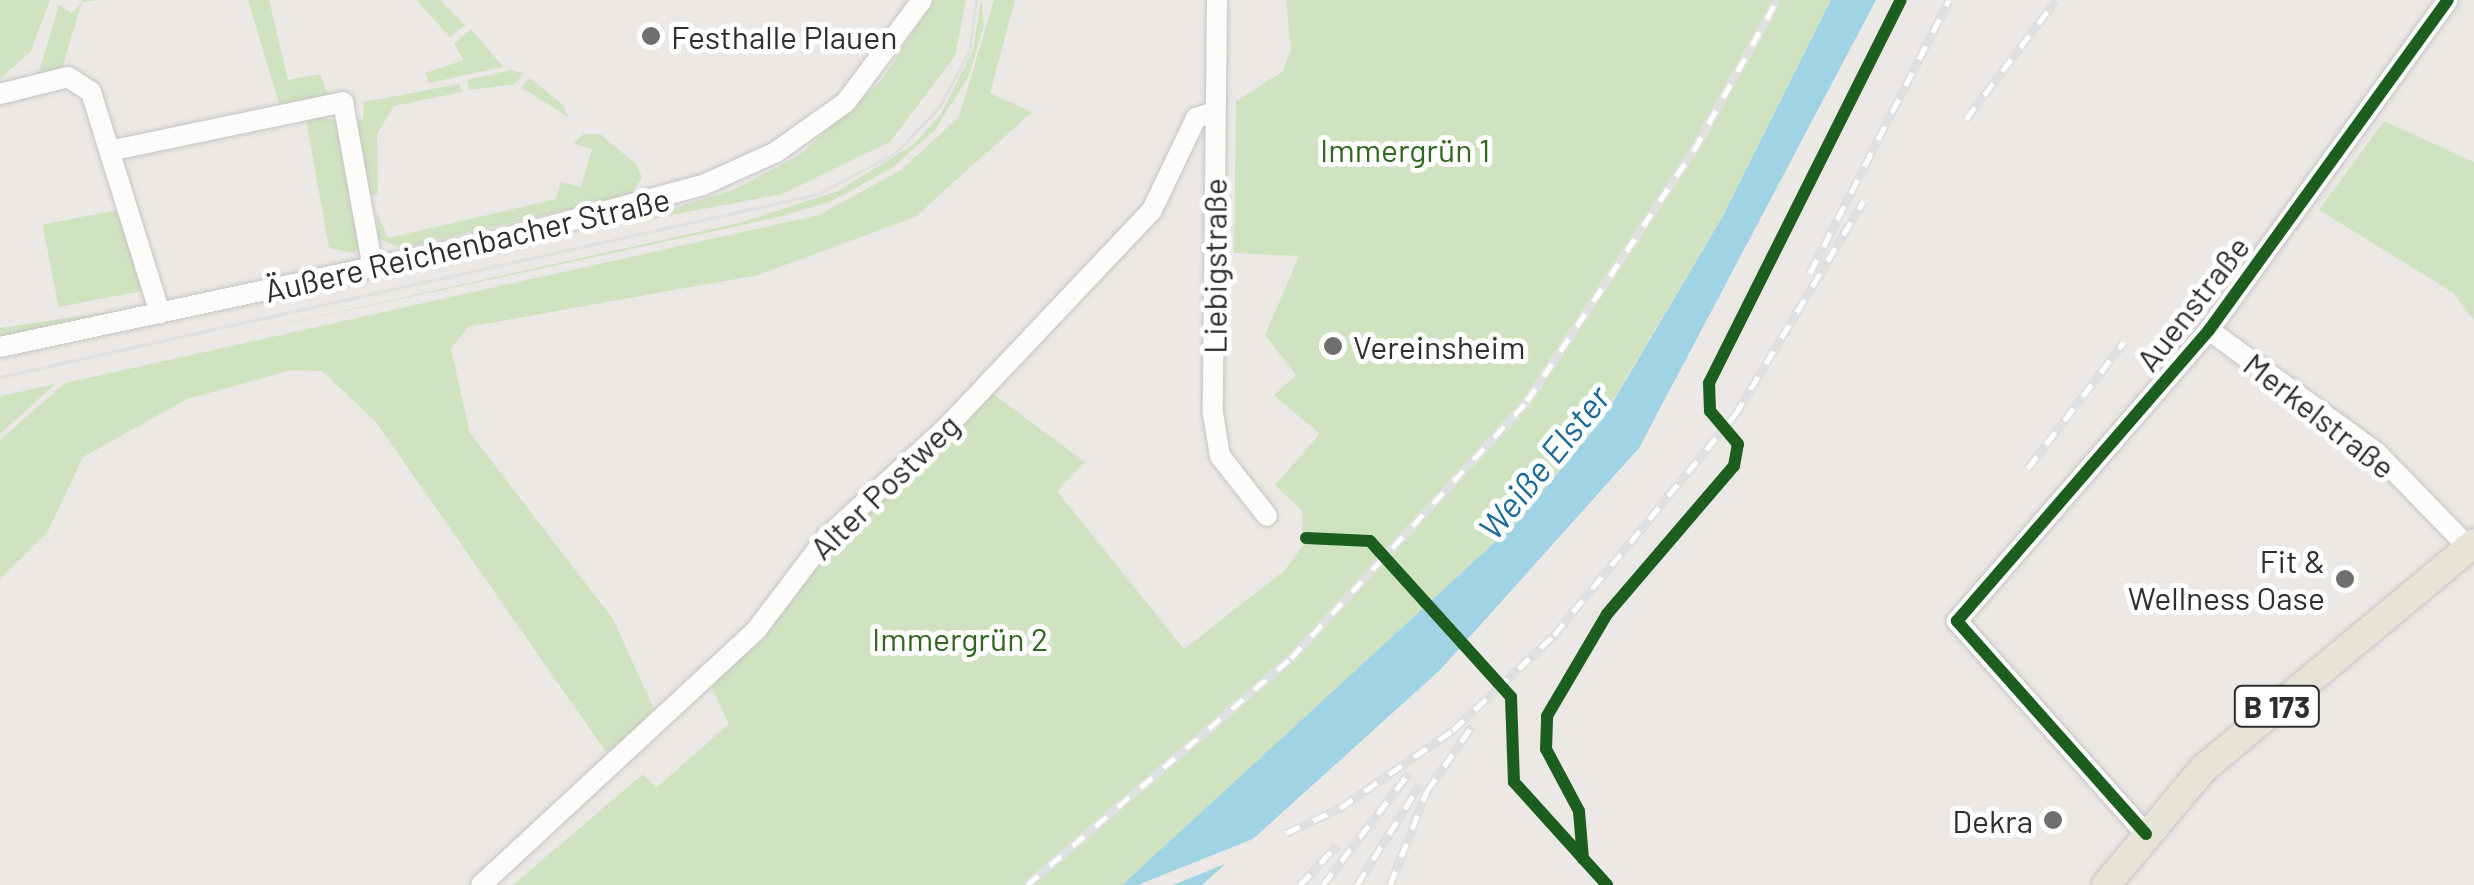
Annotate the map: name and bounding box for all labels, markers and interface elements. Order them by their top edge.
place label: Festhalle Plauen [671,17,898,55]
marker: Festhalle Plauen [640,25,662,47]
park label: Immergrün 1 [1320,130,1490,168]
street label: Liebigstraße [1195,178,1233,354]
street label: Äußere Reichenbacher Straße [261,179,673,309]
street label: Auenstraße [2127,228,2257,378]
place label: Vereinsheim [1353,327,1525,365]
marker: Vereinsheim [1322,335,1344,357]
street label: Merkelstraße [2237,344,2403,486]
water label: Weiße Elster [1468,377,1618,547]
street label: Alter Postweg [801,405,967,567]
place label: Fit & Wellness Oase [2128,542,2325,617]
marker: Fit & Wellness Oase [2334,568,2356,590]
park label: Immergrün 2 [872,619,1048,657]
road number: B 173 [2232,681,2322,731]
place label: Dekra [1952,801,2033,839]
marker: Dekra [2042,809,2064,831]

